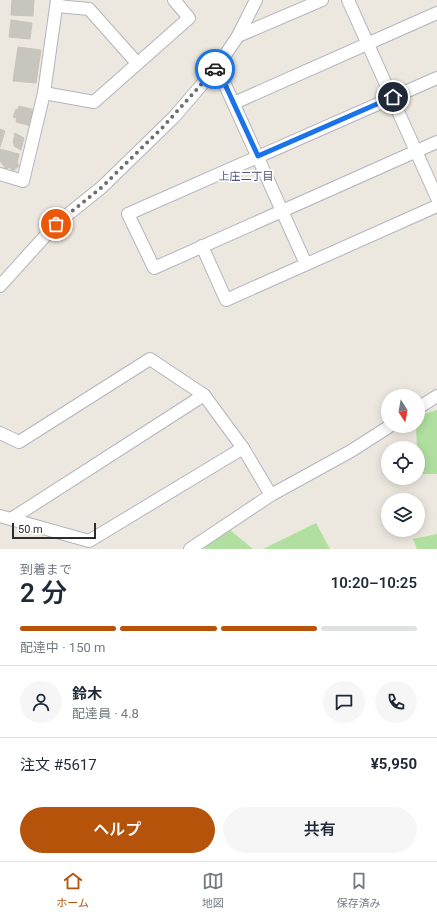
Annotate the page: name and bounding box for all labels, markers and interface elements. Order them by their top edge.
courier [195,49,235,89]
icon: car [204,58,226,80]
pin [376,80,410,114]
icon: home [382,86,404,108]
district label: 上庄二丁目 [219,170,274,183]
pin [39,207,73,241]
icon: bag [45,213,67,235]
north arrow [381,389,425,433]
map controls [381,389,425,537]
button: locate [381,441,425,485]
button: layers [381,493,425,537]
scale bar [12,521,96,540]
text: 50 m [18,523,43,536]
text: 到着まで [20,562,72,577]
text: 10:20–10:25 [331,574,417,592]
text: 2 分 [20,578,67,608]
text: 配達中 · 150 m [20,640,105,655]
button: person [20,681,62,723]
button: chat [323,681,365,723]
button: phone [375,681,417,723]
text: 鈴木 [72,685,102,703]
text: 配達員 · 4.8 [72,706,139,721]
text: ¥5,950 [371,755,417,773]
text: 注文 #5617 [20,756,97,774]
button: ヘルプ [20,807,215,853]
button: 共有 [223,807,417,853]
tab: ホーム [56,870,89,910]
tab: 地図 [202,870,224,910]
tab: 保存済み [337,870,381,910]

